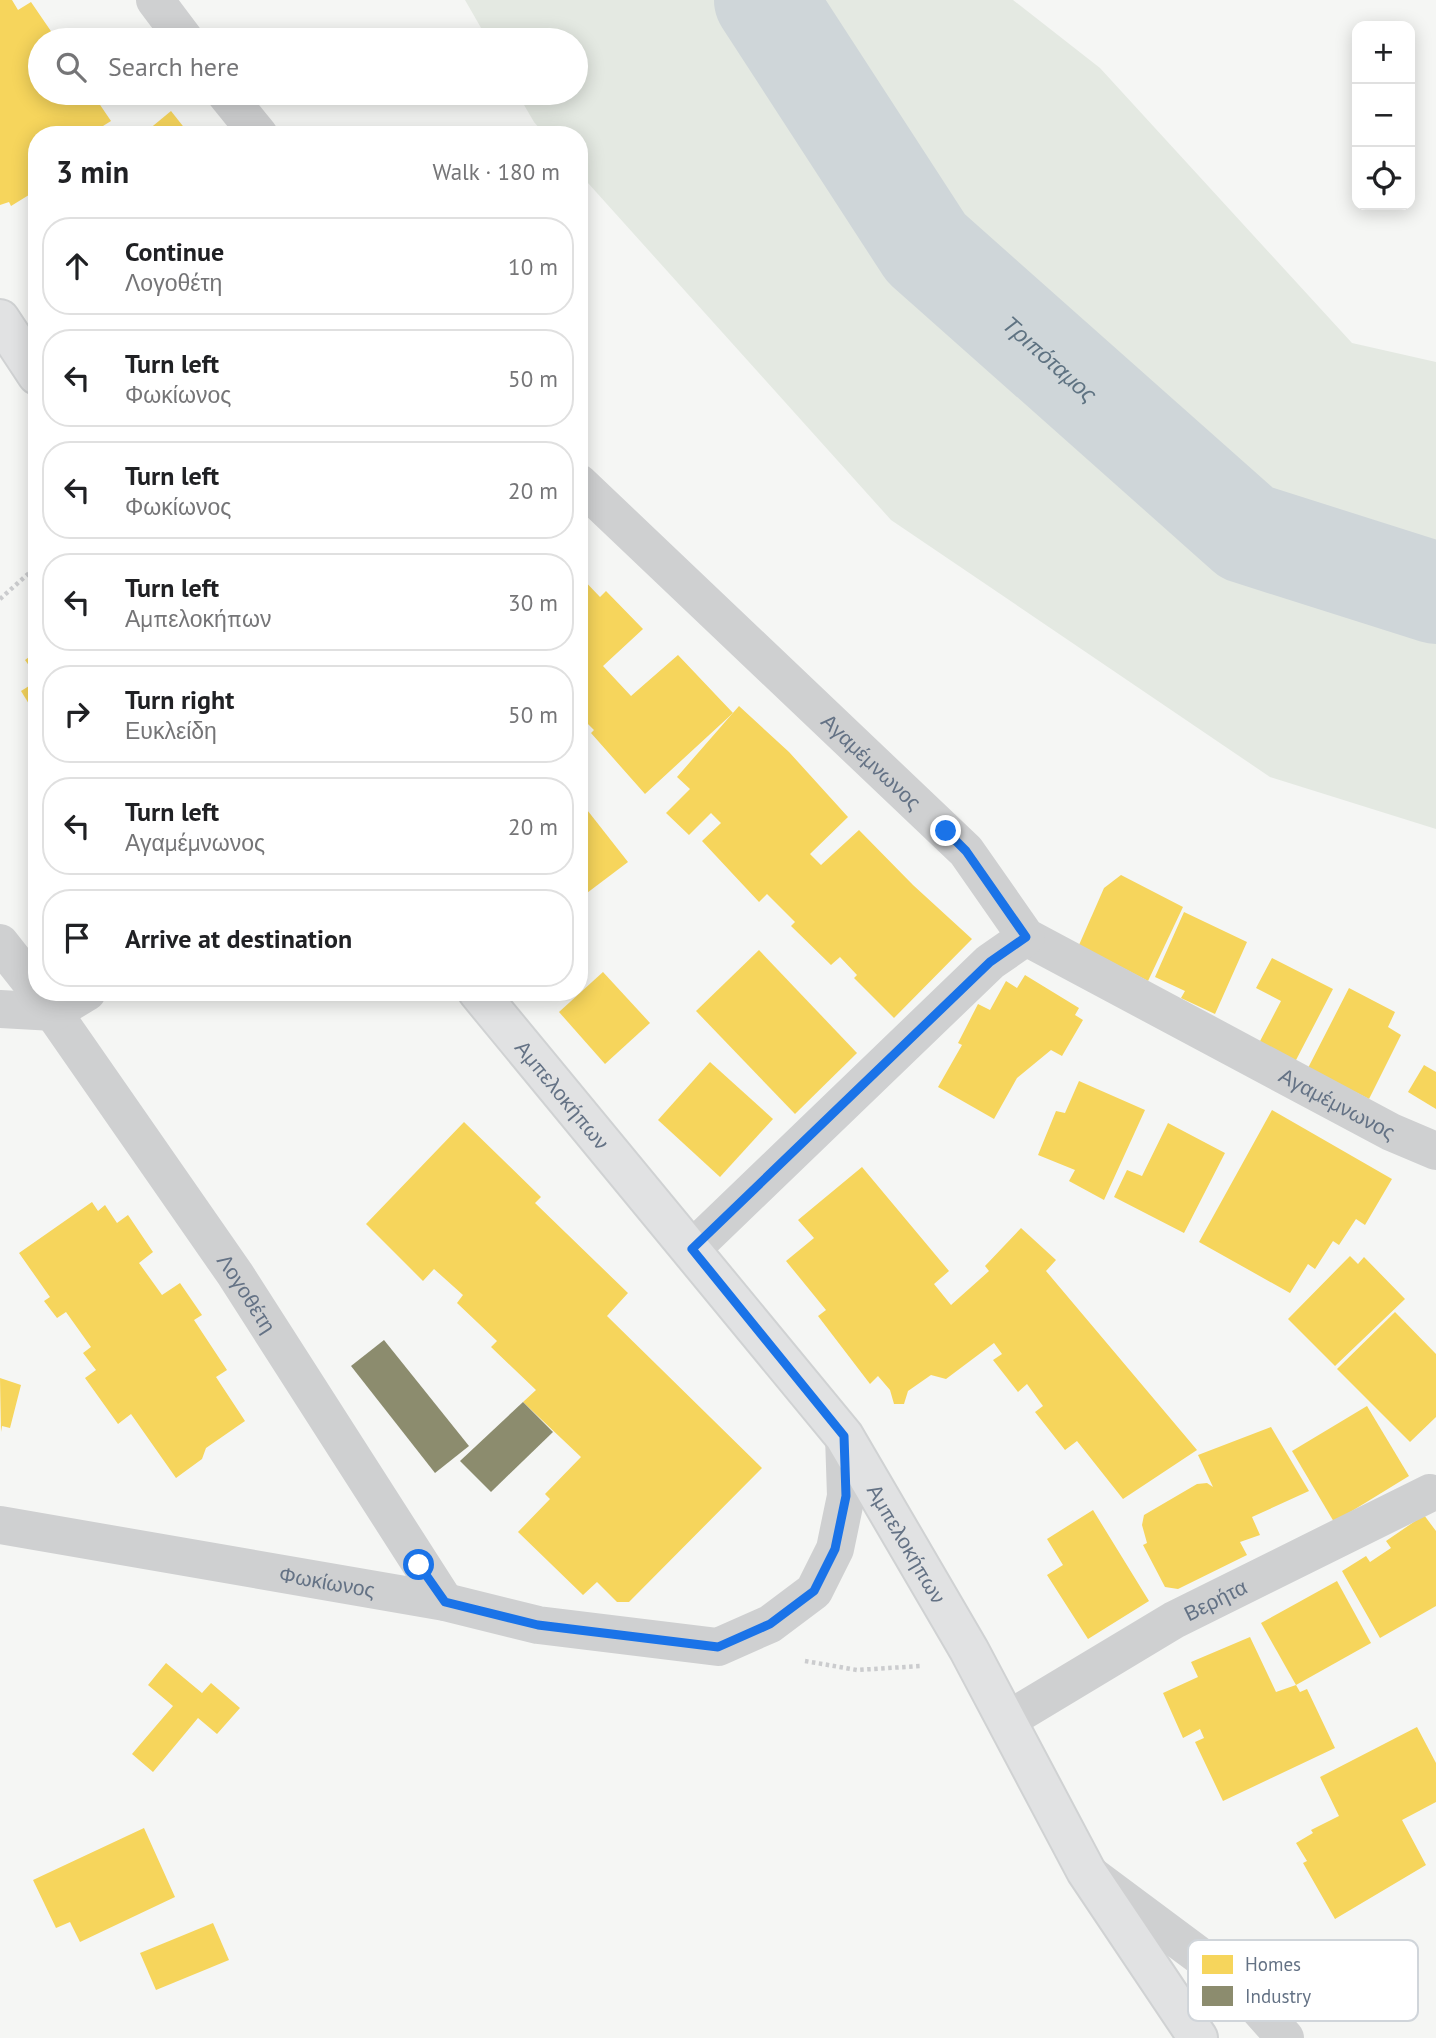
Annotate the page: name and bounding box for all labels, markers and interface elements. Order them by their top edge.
map controls [1352,21,1415,210]
button: + [1352,21,1415,84]
search box [28,28,588,105]
icon: search [52,48,90,86]
text: Search here [108,50,239,83]
button: − [1352,84,1415,147]
button: locate [1352,147,1415,210]
text: 3 min [56,152,129,191]
text: Walk · 180 m [433,157,560,186]
text: Continue [125,235,224,268]
icon: ahead [58,247,96,285]
text: 10 m [508,252,558,281]
text: Λογοθέτη [125,268,222,297]
water label: Τριπόταμος [997,309,1104,409]
text: Turn left [125,347,219,380]
icon: left [58,359,96,397]
text: 50 m [508,364,558,393]
text: Φωκίωνος [125,380,231,409]
text: Turn left [125,459,219,492]
icon: left [58,471,96,509]
text: 20 m [508,476,558,505]
text: Φωκίωνος [125,492,231,521]
text: Turn left [125,571,219,604]
icon: left [58,583,96,621]
text: 30 m [508,588,558,617]
text: Αμπελοκήπων [125,604,272,633]
text: Turn right [125,683,234,716]
icon: right [58,695,96,733]
text: 50 m [508,700,558,729]
street label: Αγαμέμνωνος [816,707,927,815]
text: Ευκλείδη [125,716,217,745]
text: Turn left [125,795,219,828]
icon: left [58,807,96,845]
text: 20 m [508,812,558,841]
route end [930,815,961,846]
text: Αγαμέμνωνος [125,828,265,857]
icon: arrive [58,919,96,957]
text: Arrive at destination [125,922,352,955]
street label: Αμπελοκήπων [510,1034,616,1155]
street label: Αγαμέμνωνος [1275,1061,1400,1145]
street label: Λογοθέτη [211,1248,283,1338]
street label: Αμπελοκήπων [861,1479,952,1608]
route start [403,1549,434,1580]
street label: Φωκίωνος [277,1560,377,1603]
street label: Βερήτα [1179,1573,1251,1627]
legend [1188,1940,1418,2021]
text: Homes [1245,1952,1301,1976]
text: Industry [1245,1984,1311,2008]

